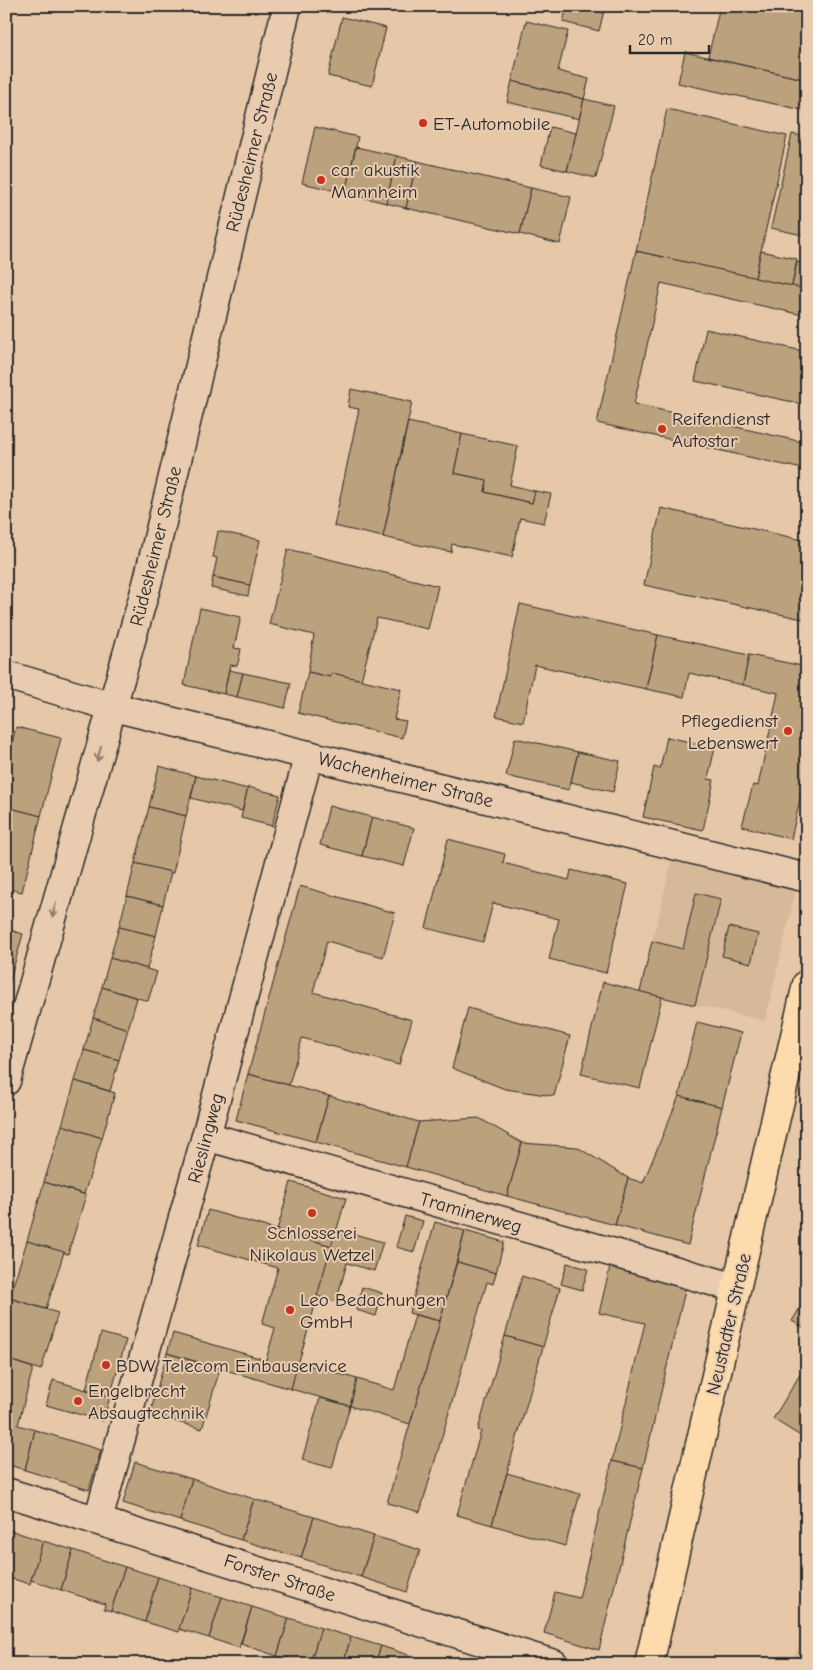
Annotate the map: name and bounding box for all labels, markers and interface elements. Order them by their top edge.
scale bar [630,22,709,54]
text: 20 m [638,31,672,49]
street label: Rüdesheimer Straße [221,70,282,235]
place label: ET-Automobile [433,113,550,135]
marker: ET-Automobile [417,117,429,129]
place label: car akustik Mannheim [331,159,420,203]
marker: car akustik Mannheim [315,174,327,186]
place label: Reifendienst Autostar [672,408,770,452]
marker: Reifendienst Autostar [656,423,668,435]
street label: Rüdesheimer Straße [125,464,186,629]
place label: Pflegedienst Lebenswert [681,710,779,754]
marker: Pflegedienst Lebenswert [782,725,794,737]
one-way arrow [94,745,104,761]
street label: Wachenheimer Straße [316,748,496,812]
one-way arrow [49,901,59,917]
street label: Rieslingweg [183,1091,229,1186]
street label: Traminerweg [417,1188,524,1238]
marker: Schlosserei Nikolaus Wetzel [306,1207,318,1219]
place label: Schlosserei Nikolaus Wetzel [249,1222,375,1266]
street label: Neustadter Straße [702,1251,756,1397]
place label: Leo Bedachungen GmbH [300,1289,446,1333]
marker: Leo Bedachungen GmbH [284,1304,296,1316]
place label: BDW Telecom Einbauservice [116,1355,347,1377]
marker: BDW Telecom Einbauservice [100,1359,112,1371]
place label: Engelbrecht Absaugtechnik [88,1380,205,1424]
marker: Engelbrecht Absaugtechnik [72,1395,84,1407]
street label: Forster Straße [221,1550,338,1606]

